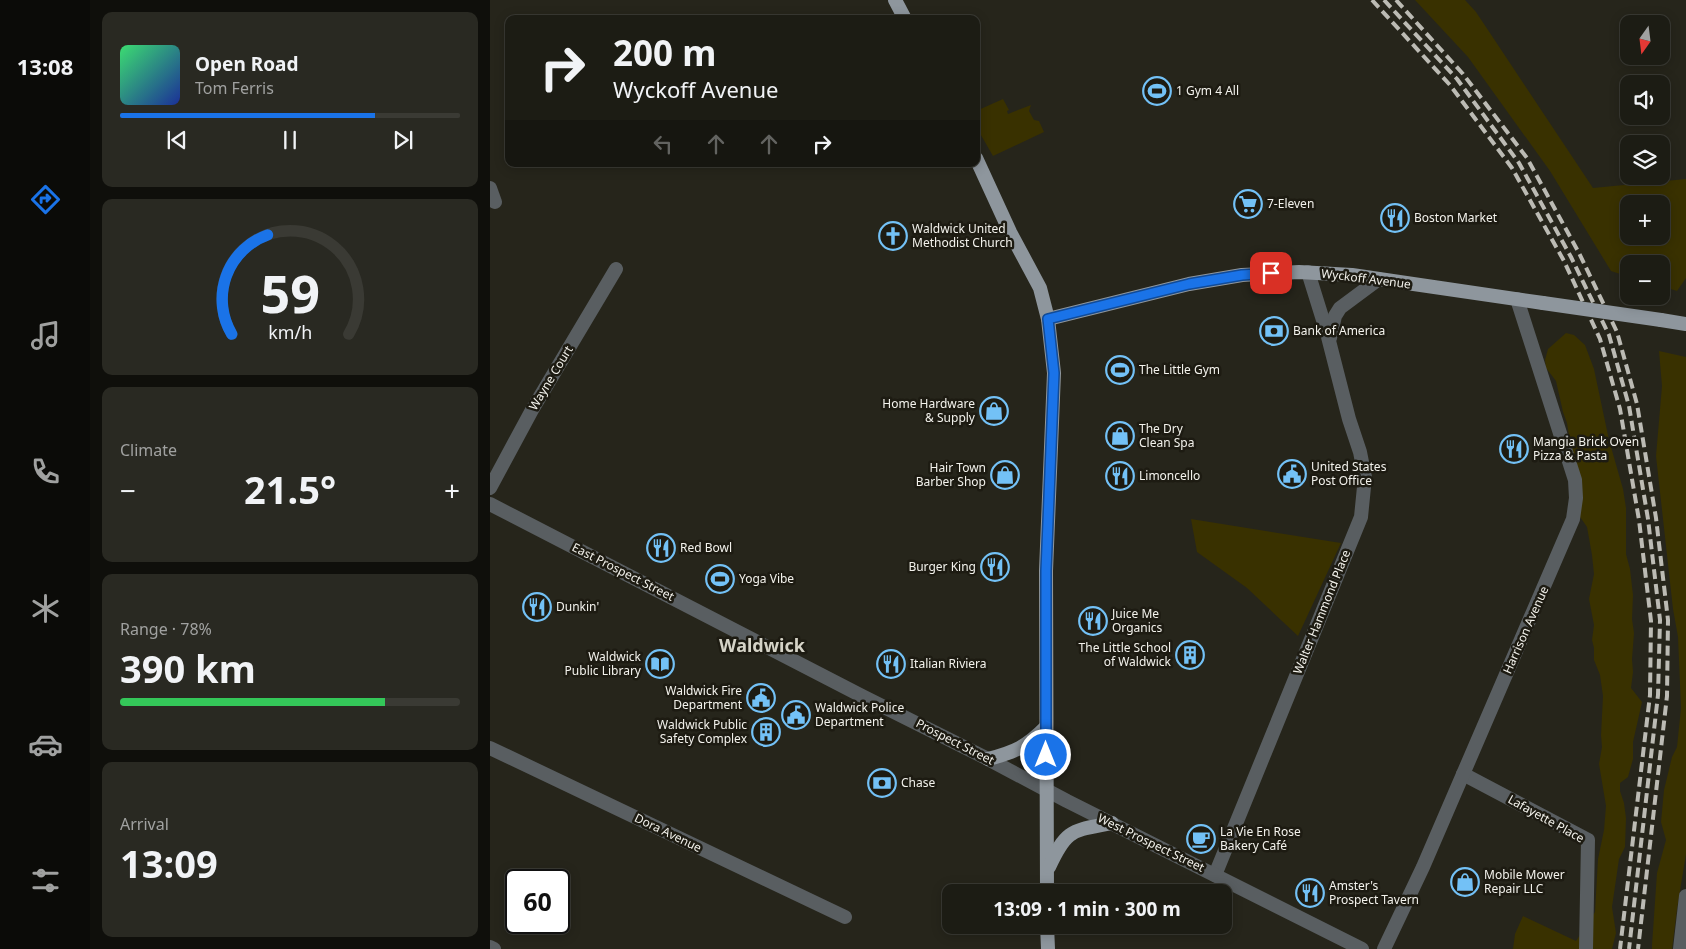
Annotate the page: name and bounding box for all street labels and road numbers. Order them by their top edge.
street label: Wyckoff Avenue [1320,265,1412,292]
street label: Wayne Court [525,342,577,413]
street label: East Prospect Street [569,538,678,605]
street label: Walter Hammond Place [1289,547,1354,677]
street label: Harrison Avenue [1499,583,1553,676]
street label: Prospect Street [913,714,998,769]
street label: Lafayette Place [1505,791,1588,847]
street label: Dora Avenue [632,809,705,856]
street label: West Prospect Street [1095,809,1208,876]

